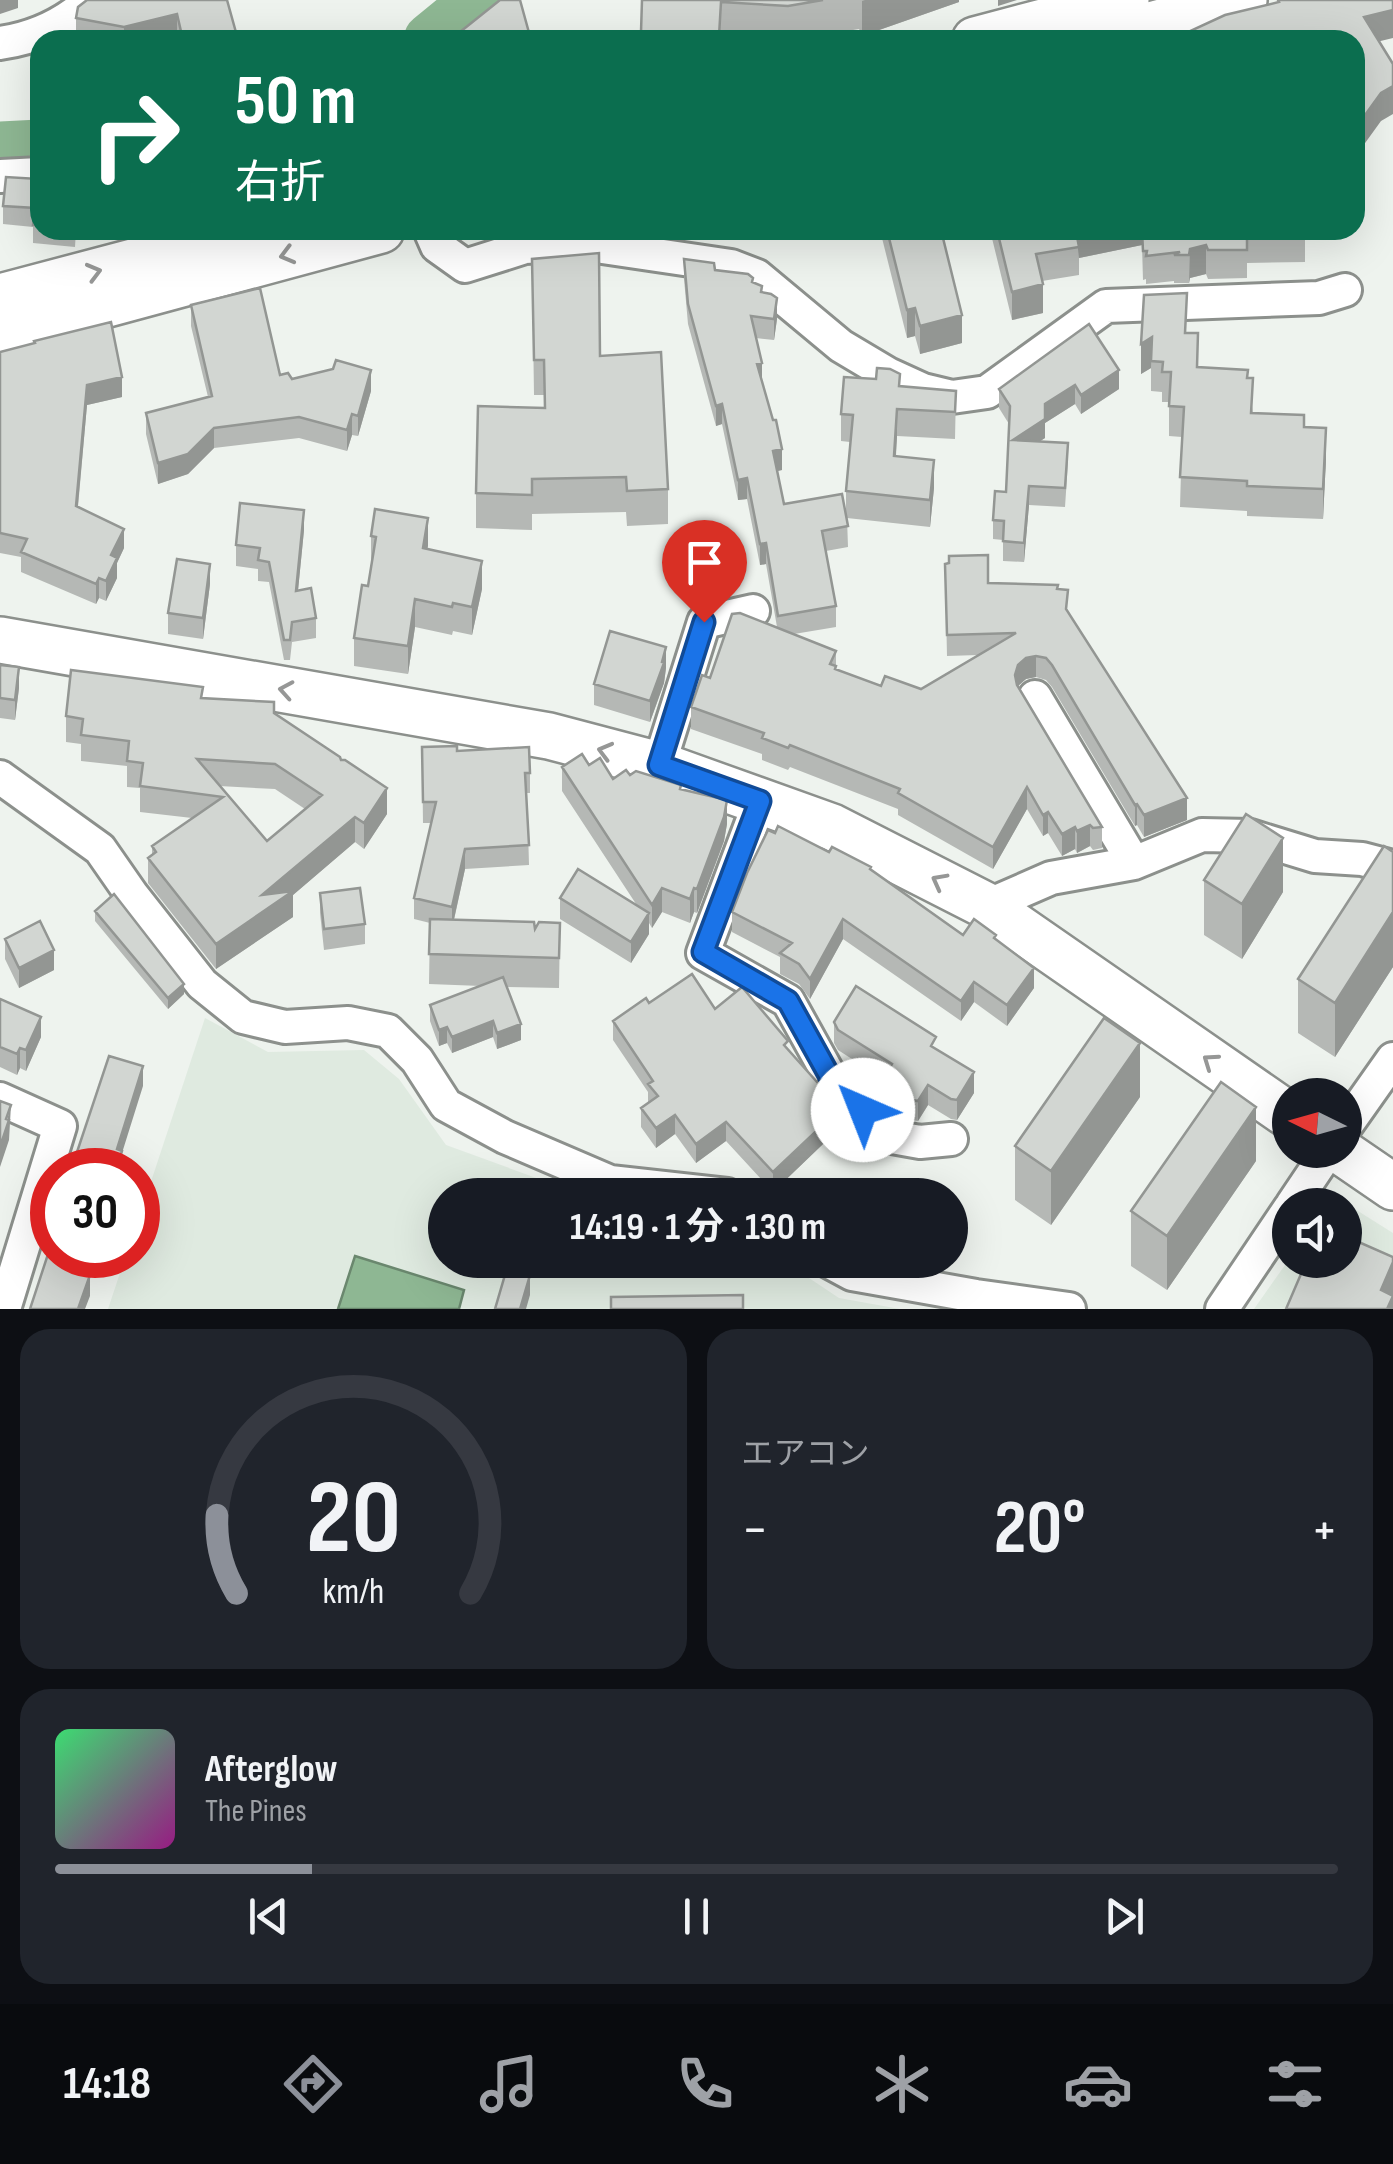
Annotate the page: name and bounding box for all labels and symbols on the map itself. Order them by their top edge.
one-way arrow [279,244,296,265]
one-way arrow [85,263,102,284]
pin [662,520,747,623]
one-way arrow [278,680,294,701]
one-way arrow [597,741,614,762]
one-way arrow [932,874,950,893]
one-way arrow [1203,1055,1221,1073]
position arrow [811,1058,915,1162]
north arrow [1272,1078,1362,1168]
speed limit sign: 30 [30,1148,160,1278]

